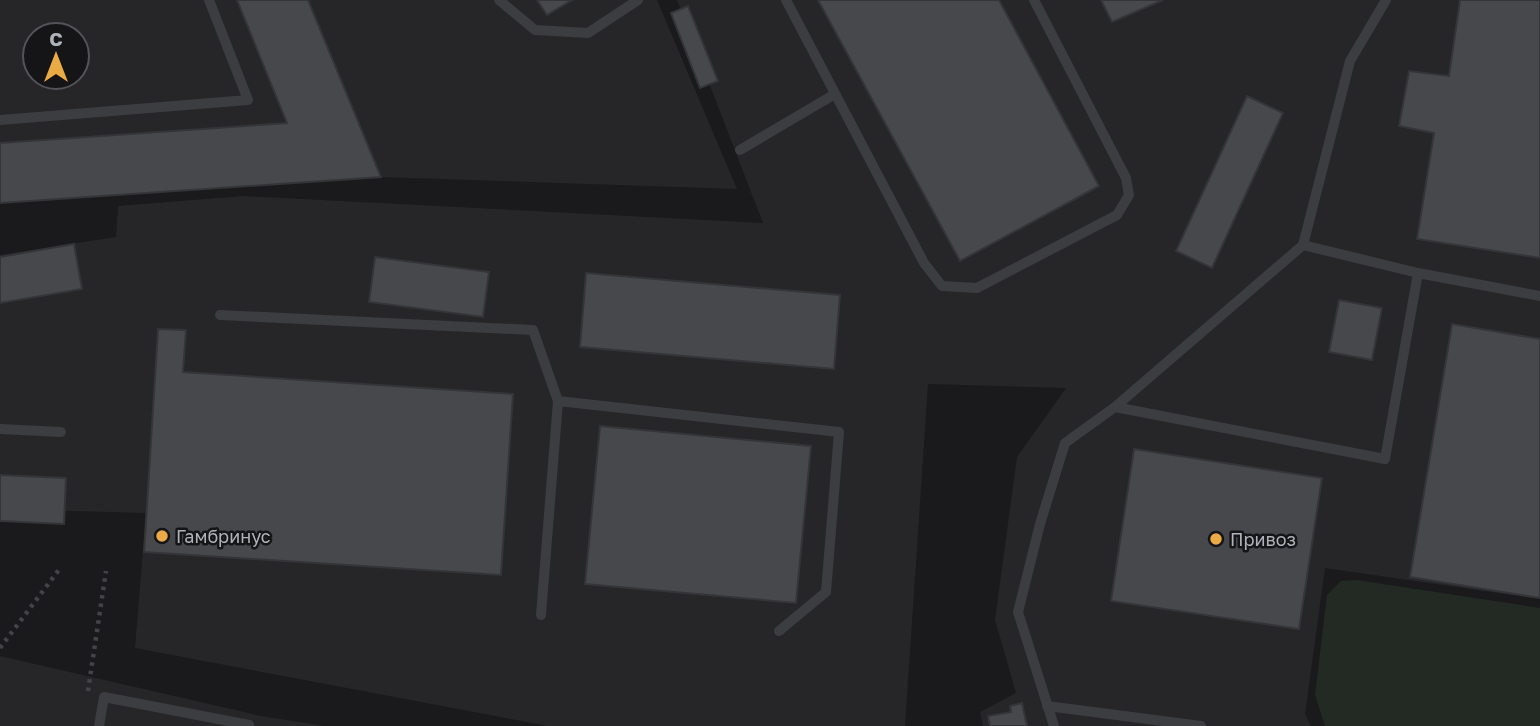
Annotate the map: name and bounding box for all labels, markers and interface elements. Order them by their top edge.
north arrow [21,21,91,91]
text: С [49,27,63,50]
place label: Гамбринус [176,525,271,547]
marker: Гамбринус [154,528,170,544]
place label: Привоз [1230,528,1296,550]
marker: Привоз [1208,531,1224,547]

